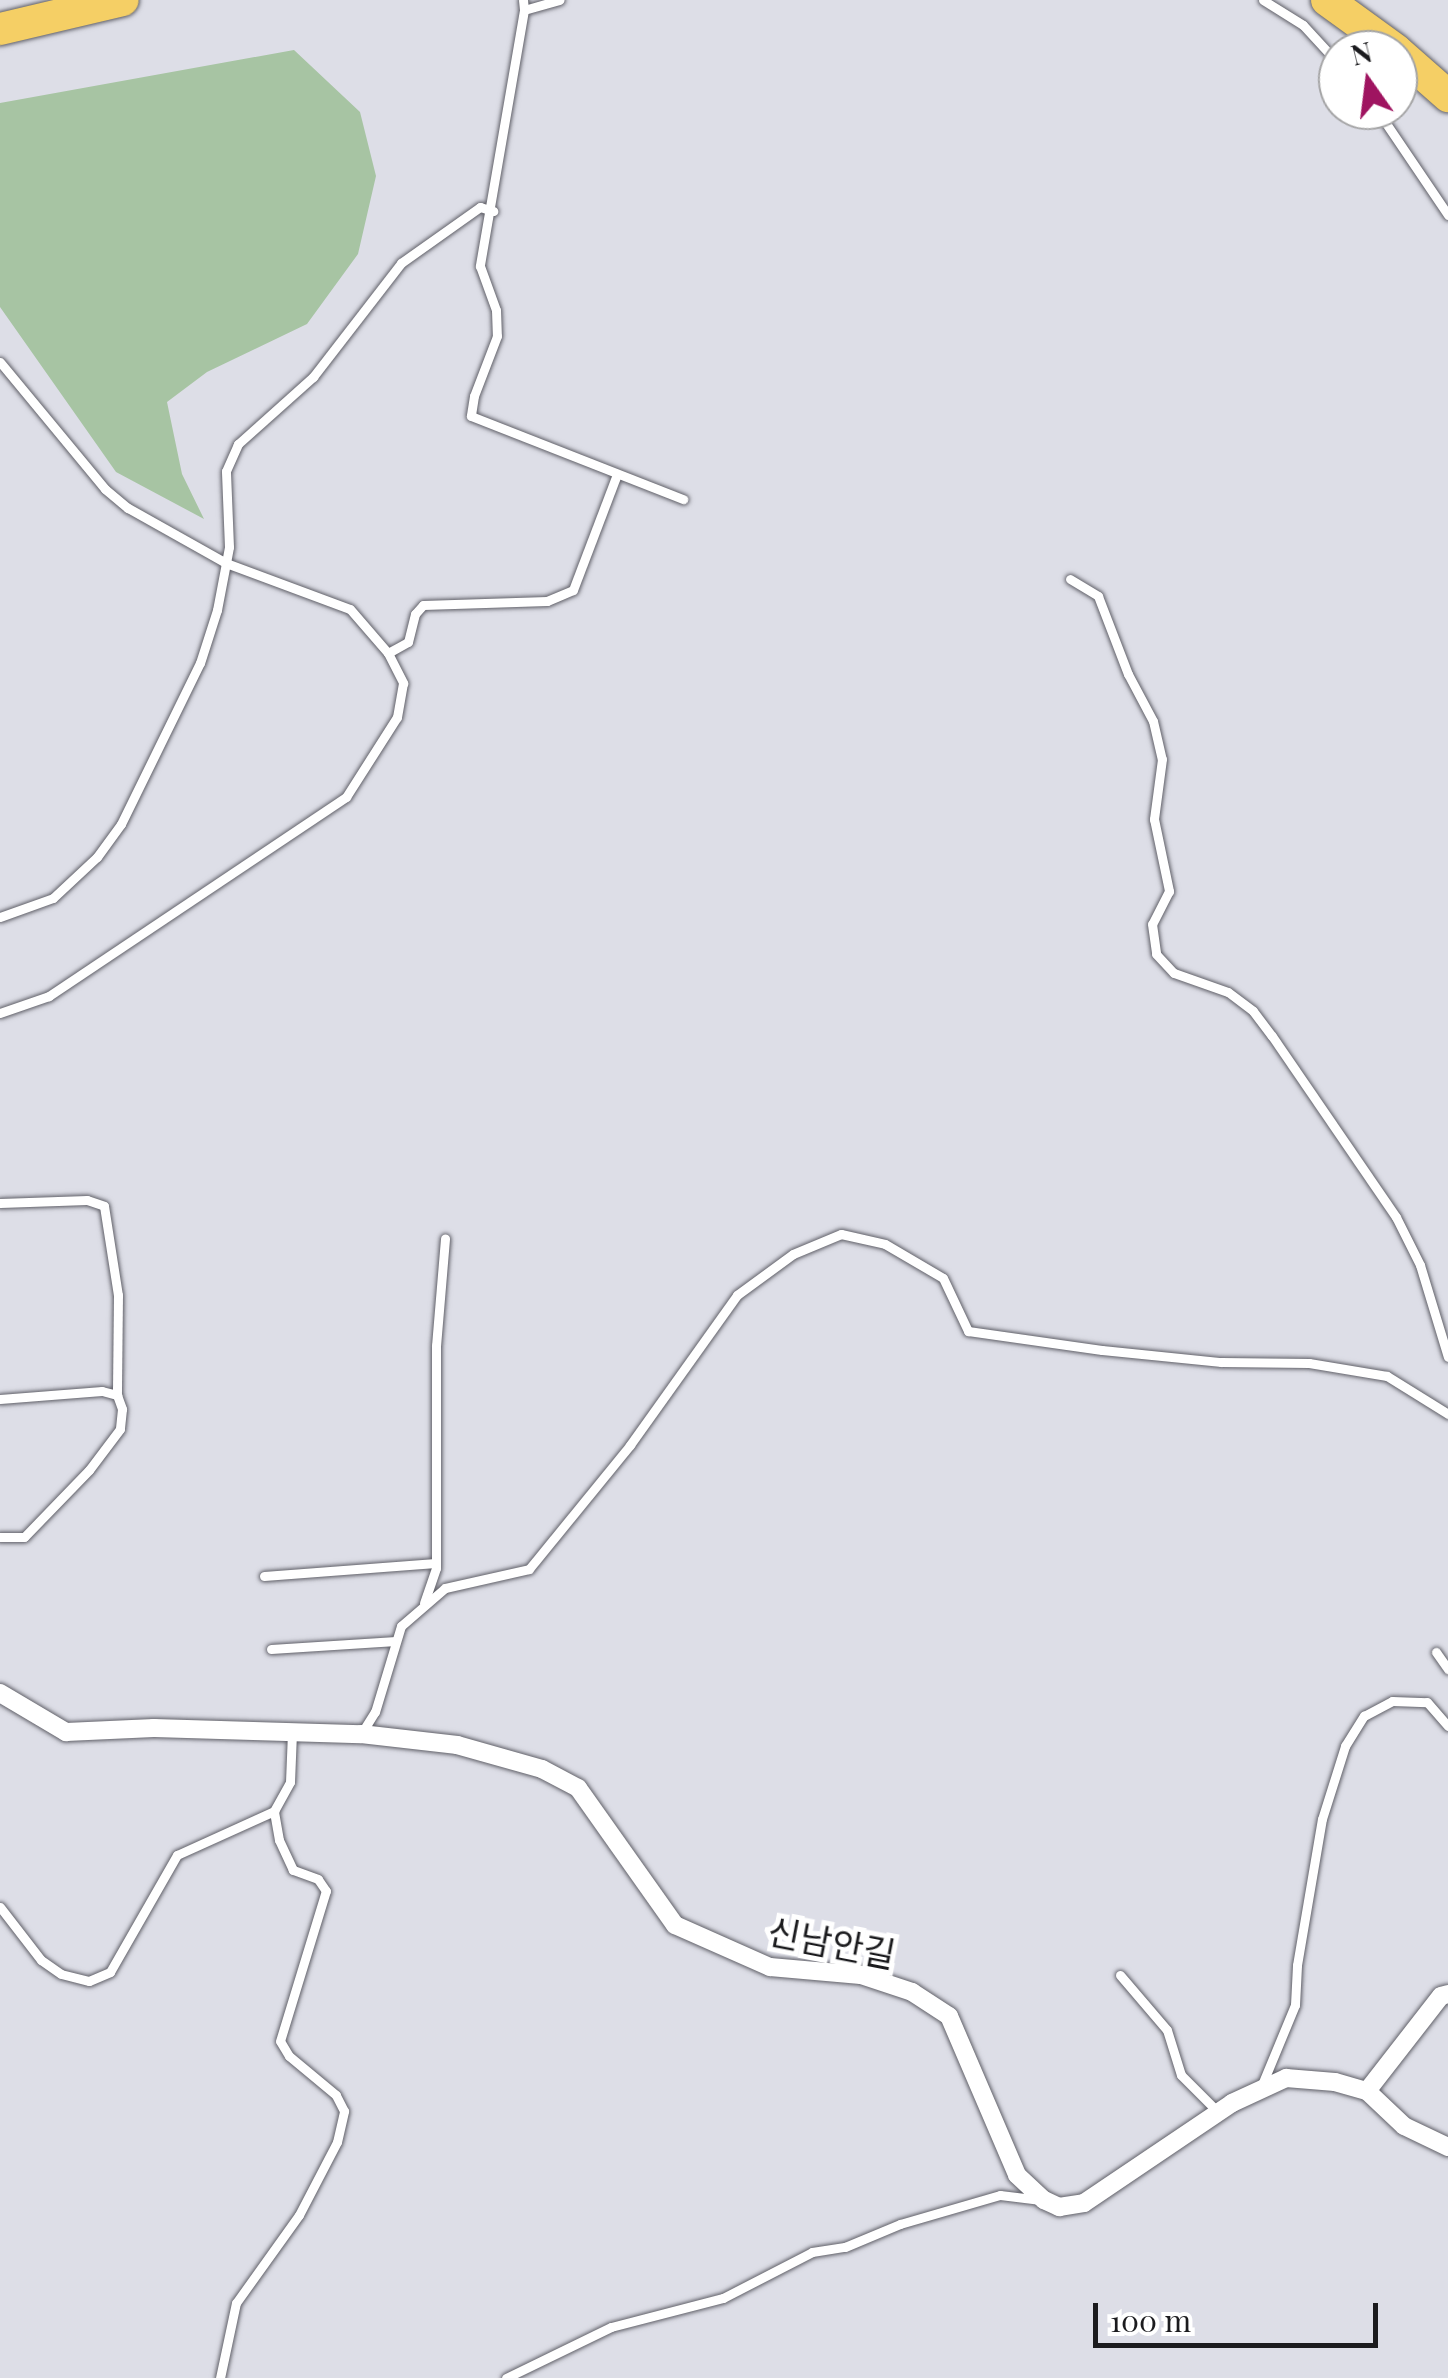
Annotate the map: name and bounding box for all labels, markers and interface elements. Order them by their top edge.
north arrow [1318,30,1418,130]
text: N [1347,32,1375,73]
street label: 신남안길 [765,1909,899,1975]
scale bar [1098,2283,1383,2345]
text: 100 m [1110,2300,1191,2340]

